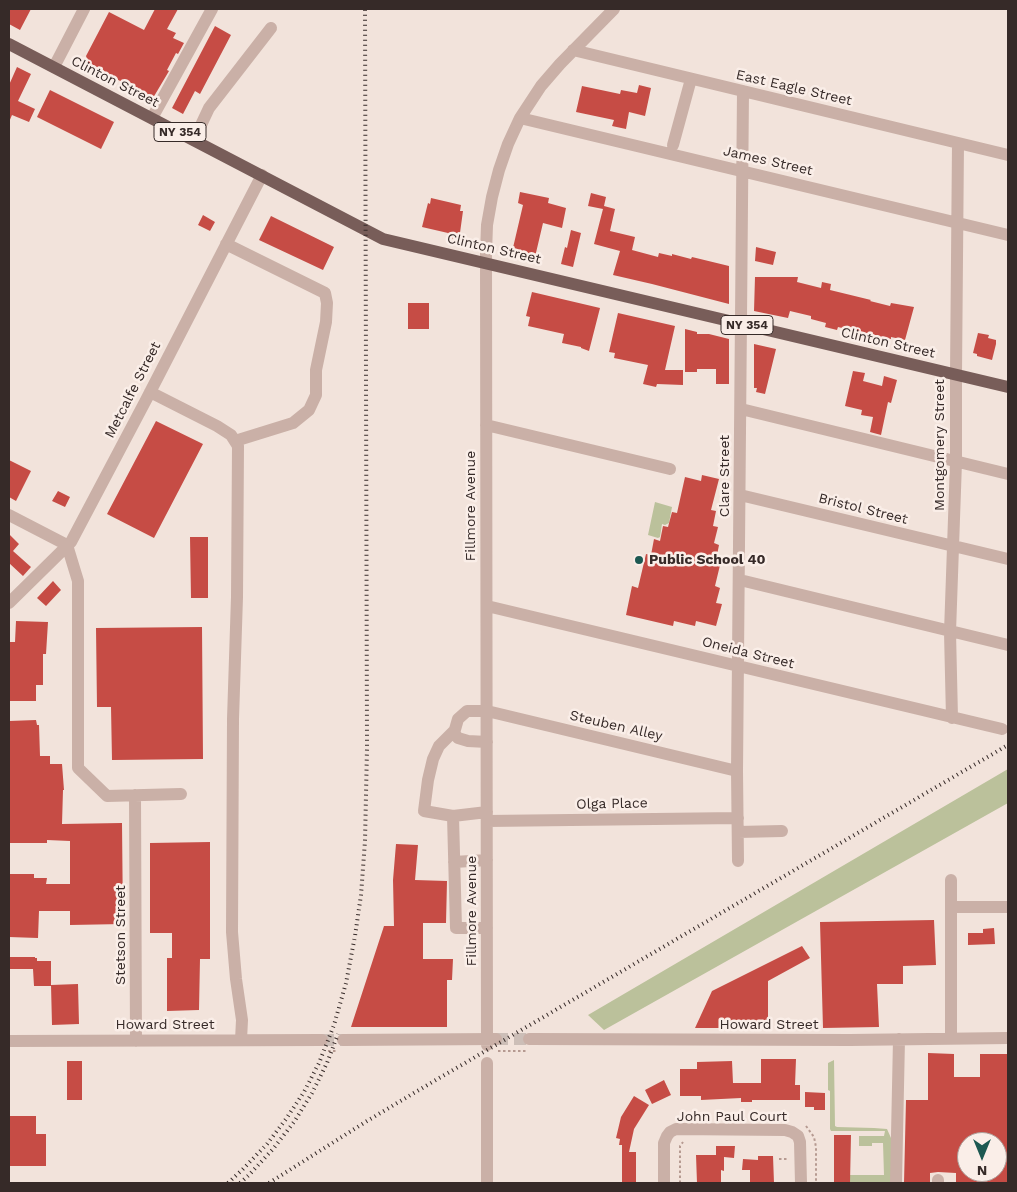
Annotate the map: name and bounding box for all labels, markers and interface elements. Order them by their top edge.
street label: Clinton Street [68,53,162,111]
street label: East Eagle Street [734,66,854,110]
road number: NY 354 [154,122,206,142]
street label: James Street [722,143,814,179]
street label: Clinton Street [445,230,543,268]
road number: NY 354 [721,316,773,334]
street label: Clinton Street [839,324,937,362]
street label: Metcalfe Street [101,339,165,441]
street label: Montgomery Street [932,379,948,511]
street label: Clare Street [717,435,733,517]
street label: Fillmore Avenue [463,451,479,561]
street label: Bristol Street [817,490,909,528]
place label: Public School 40 [649,552,765,568]
marker: Public School 40 [633,554,645,566]
street label: Oneida Street [700,633,796,673]
street label: Steuben Alley [568,707,664,745]
street label: Olga Place [576,795,648,813]
street label: Fillmore Avenue [464,856,480,966]
street label: Stetson Street [113,885,129,985]
street label: Howard Street [116,1017,214,1033]
street label: Howard Street [720,1017,818,1033]
street label: John Paul Court [677,1109,787,1125]
north arrow [957,1132,1007,1182]
text: N [977,1163,987,1179]

